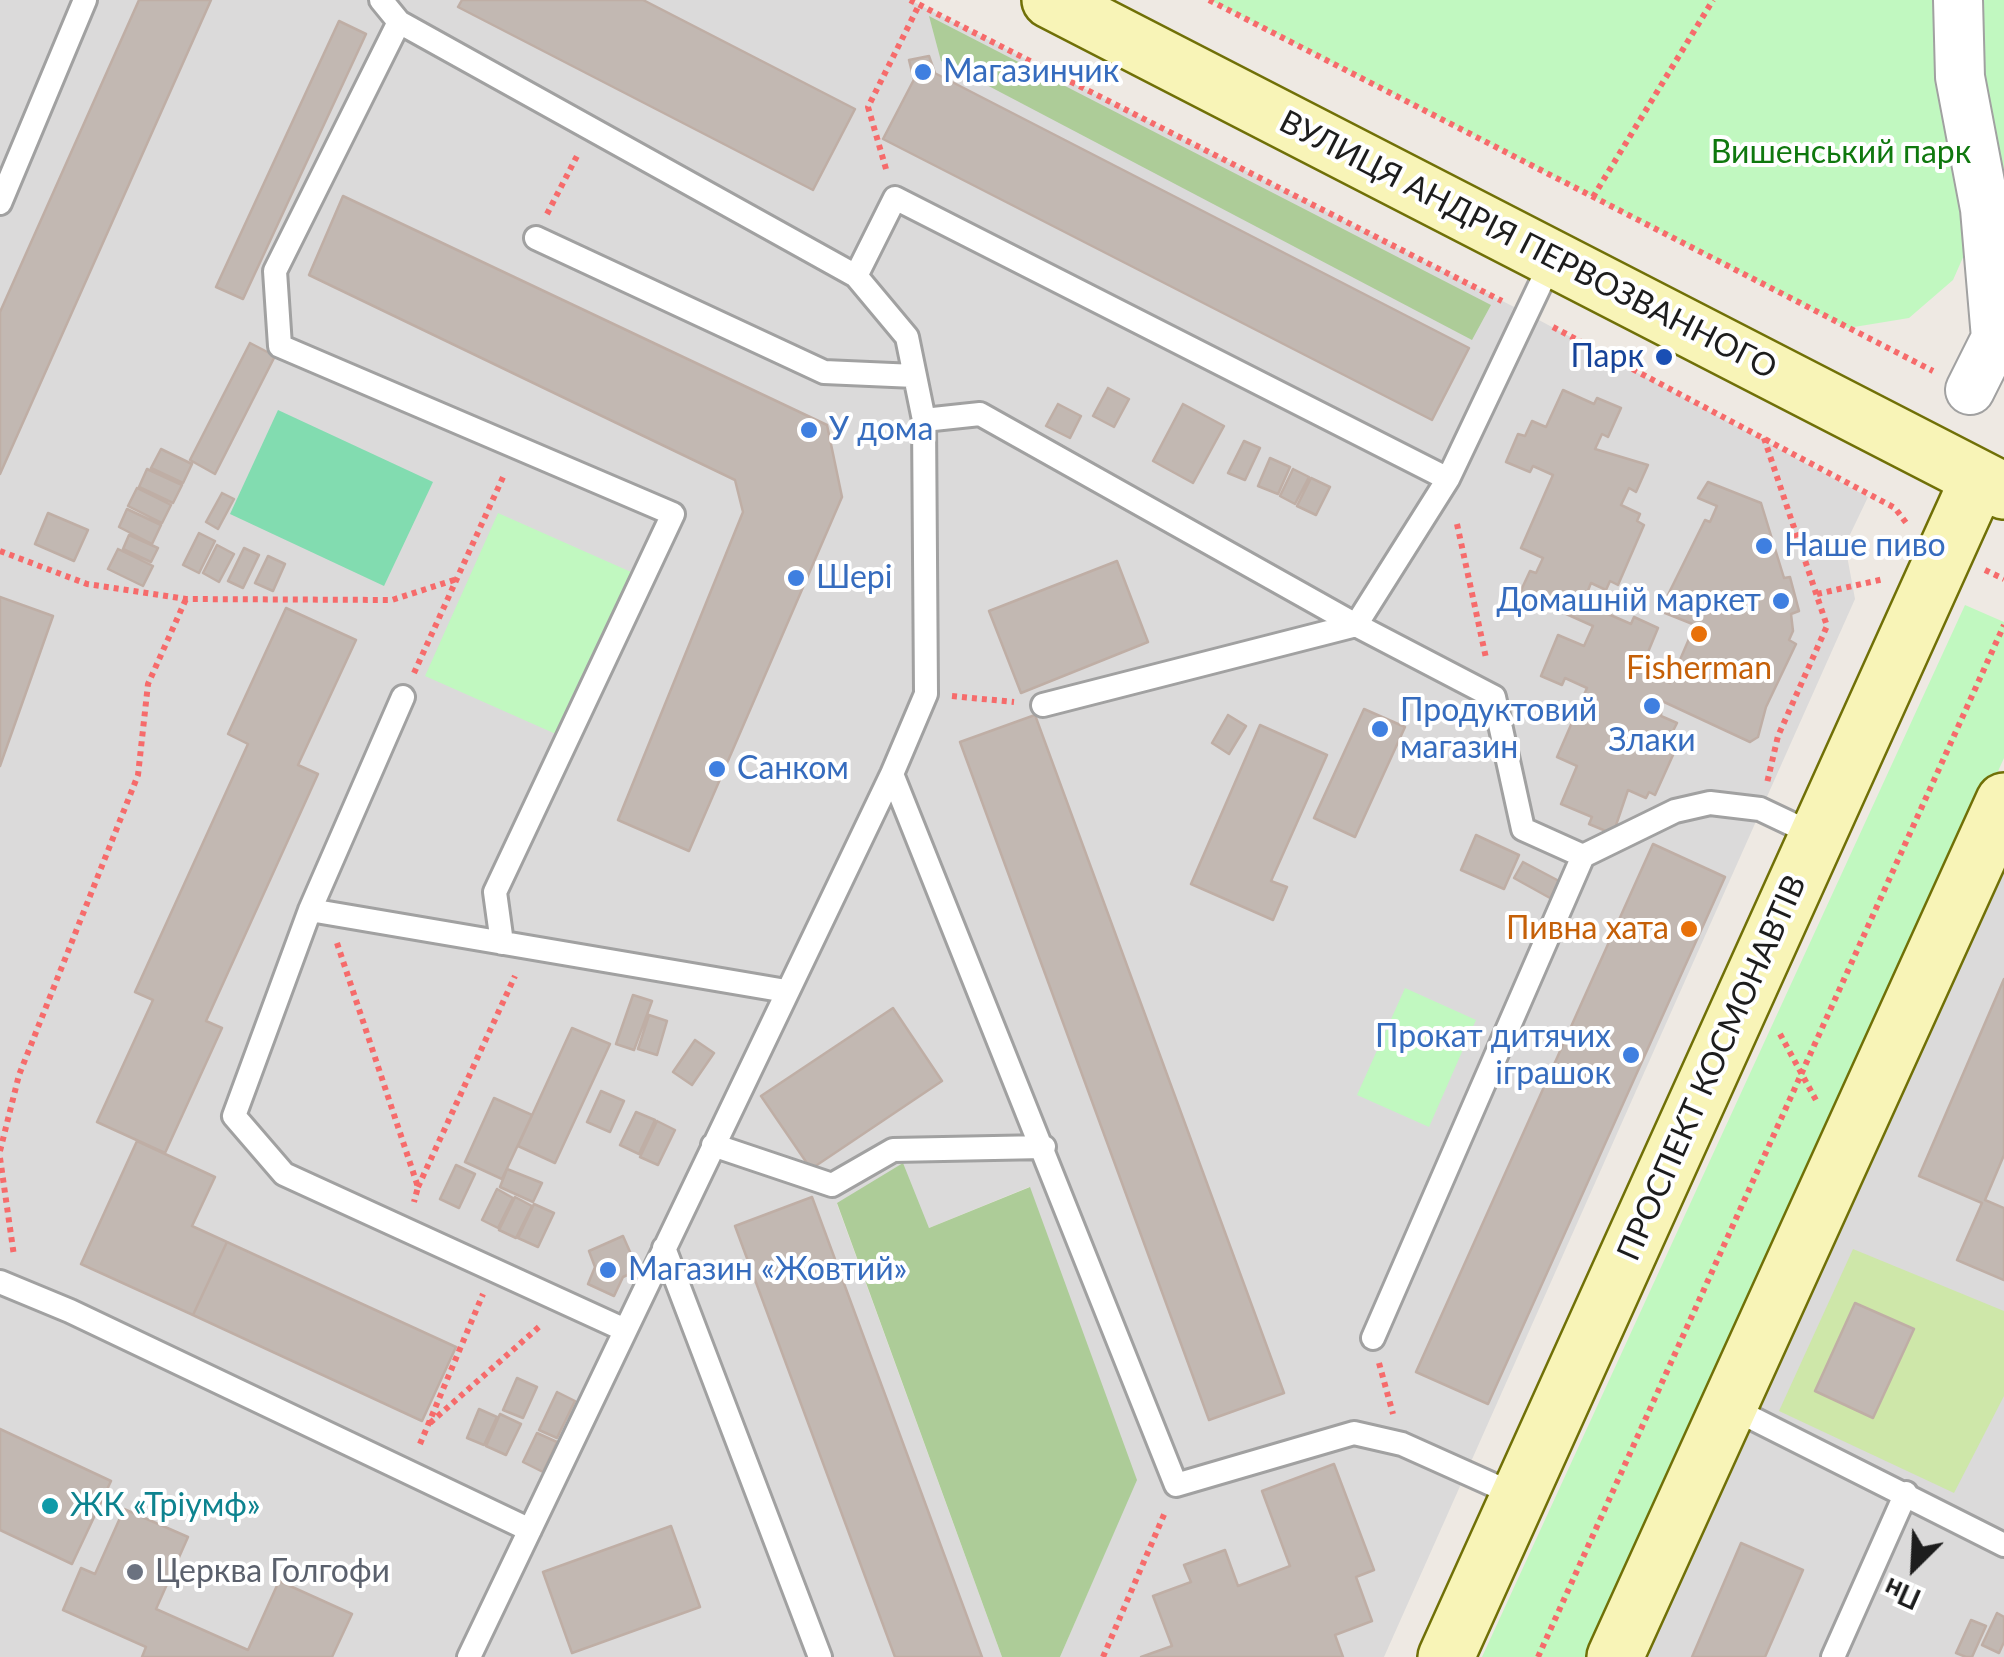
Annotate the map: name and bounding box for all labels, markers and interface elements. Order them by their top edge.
place label: Магазинчик [943,53,1119,91]
marker: Магазинчик [912,61,934,83]
street label: ВУЛИЦЯ АНДРІЯ ПЕРВОЗВАННОГО [1273,102,1783,388]
park label: Вишенський парк [1711,134,1971,172]
place label: Парк [1571,338,1644,376]
marker: Парк [1653,346,1675,368]
place label: У дома [829,411,933,449]
marker: У дома [798,419,820,441]
place label: Наше пиво [1784,527,1946,565]
marker: Наше пиво [1753,535,1775,557]
place label: Шері [816,559,892,597]
marker: Шері [785,567,807,589]
place label: Домашній маркет [1496,582,1761,620]
marker: Домашній маркет [1770,590,1792,612]
marker: Fisherman [1688,623,1710,645]
place label: Fisherman [1626,650,1772,688]
place label: Продуктовий магазин [1400,692,1597,767]
marker: Злаки [1641,695,1663,717]
marker: Продуктовий магазин [1369,718,1391,740]
place label: Злаки [1608,722,1696,760]
place label: Санком [737,750,849,788]
marker: Санком [706,758,728,780]
street label: ПРОСПЕКТ КОСМОНАВТІВ [1609,869,1815,1267]
place label: Пивна хата [1506,910,1669,948]
marker: Пивна хата [1678,918,1700,940]
place label: Прокат дитячих іграшок [1375,1018,1611,1093]
marker: Прокат дитячих іграшок [1620,1044,1642,1066]
place label: Магазин «Жовтий» [628,1251,907,1289]
marker: Магазин «Жовтий» [597,1259,619,1281]
place label: ЖК «Тріумф» [70,1487,261,1525]
marker: ЖК «Тріумф» [39,1495,61,1517]
north arrow [1864,1517,1964,1617]
place label: Церква Голгофи [155,1553,390,1591]
marker: Церква Голгофи [124,1561,146,1583]
text: Пн [1878,1571,1925,1617]

